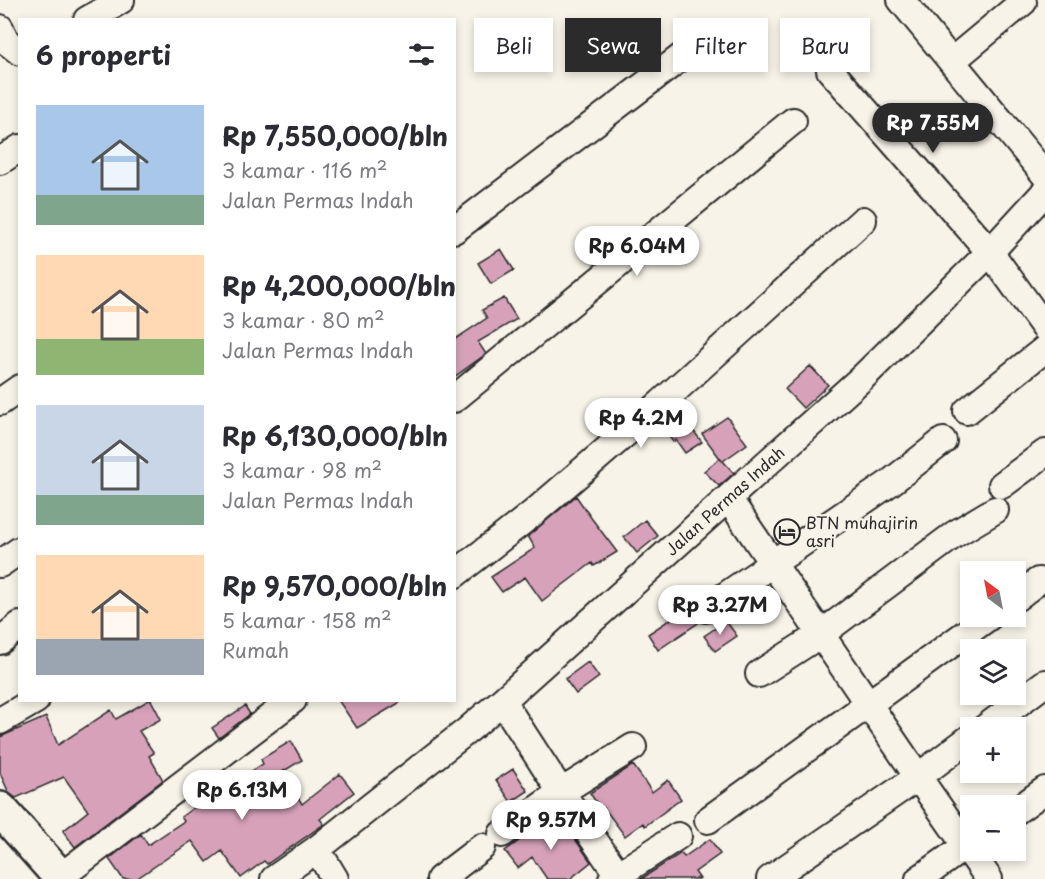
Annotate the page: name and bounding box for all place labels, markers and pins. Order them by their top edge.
pin: Rp 7.55M [871,103,995,154]
pin: Rp 6.04M [575,226,699,277]
pin: Rp 4.2M [586,398,696,449]
place label: BTN muhajirin asri [806,510,918,552]
hotel icon: BTN muhajirin asri [772,517,802,547]
pin: Rp 3.27M [658,585,782,636]
pin: Rp 6.13M [180,770,304,821]
pin: Rp 9.57M [489,800,613,851]

